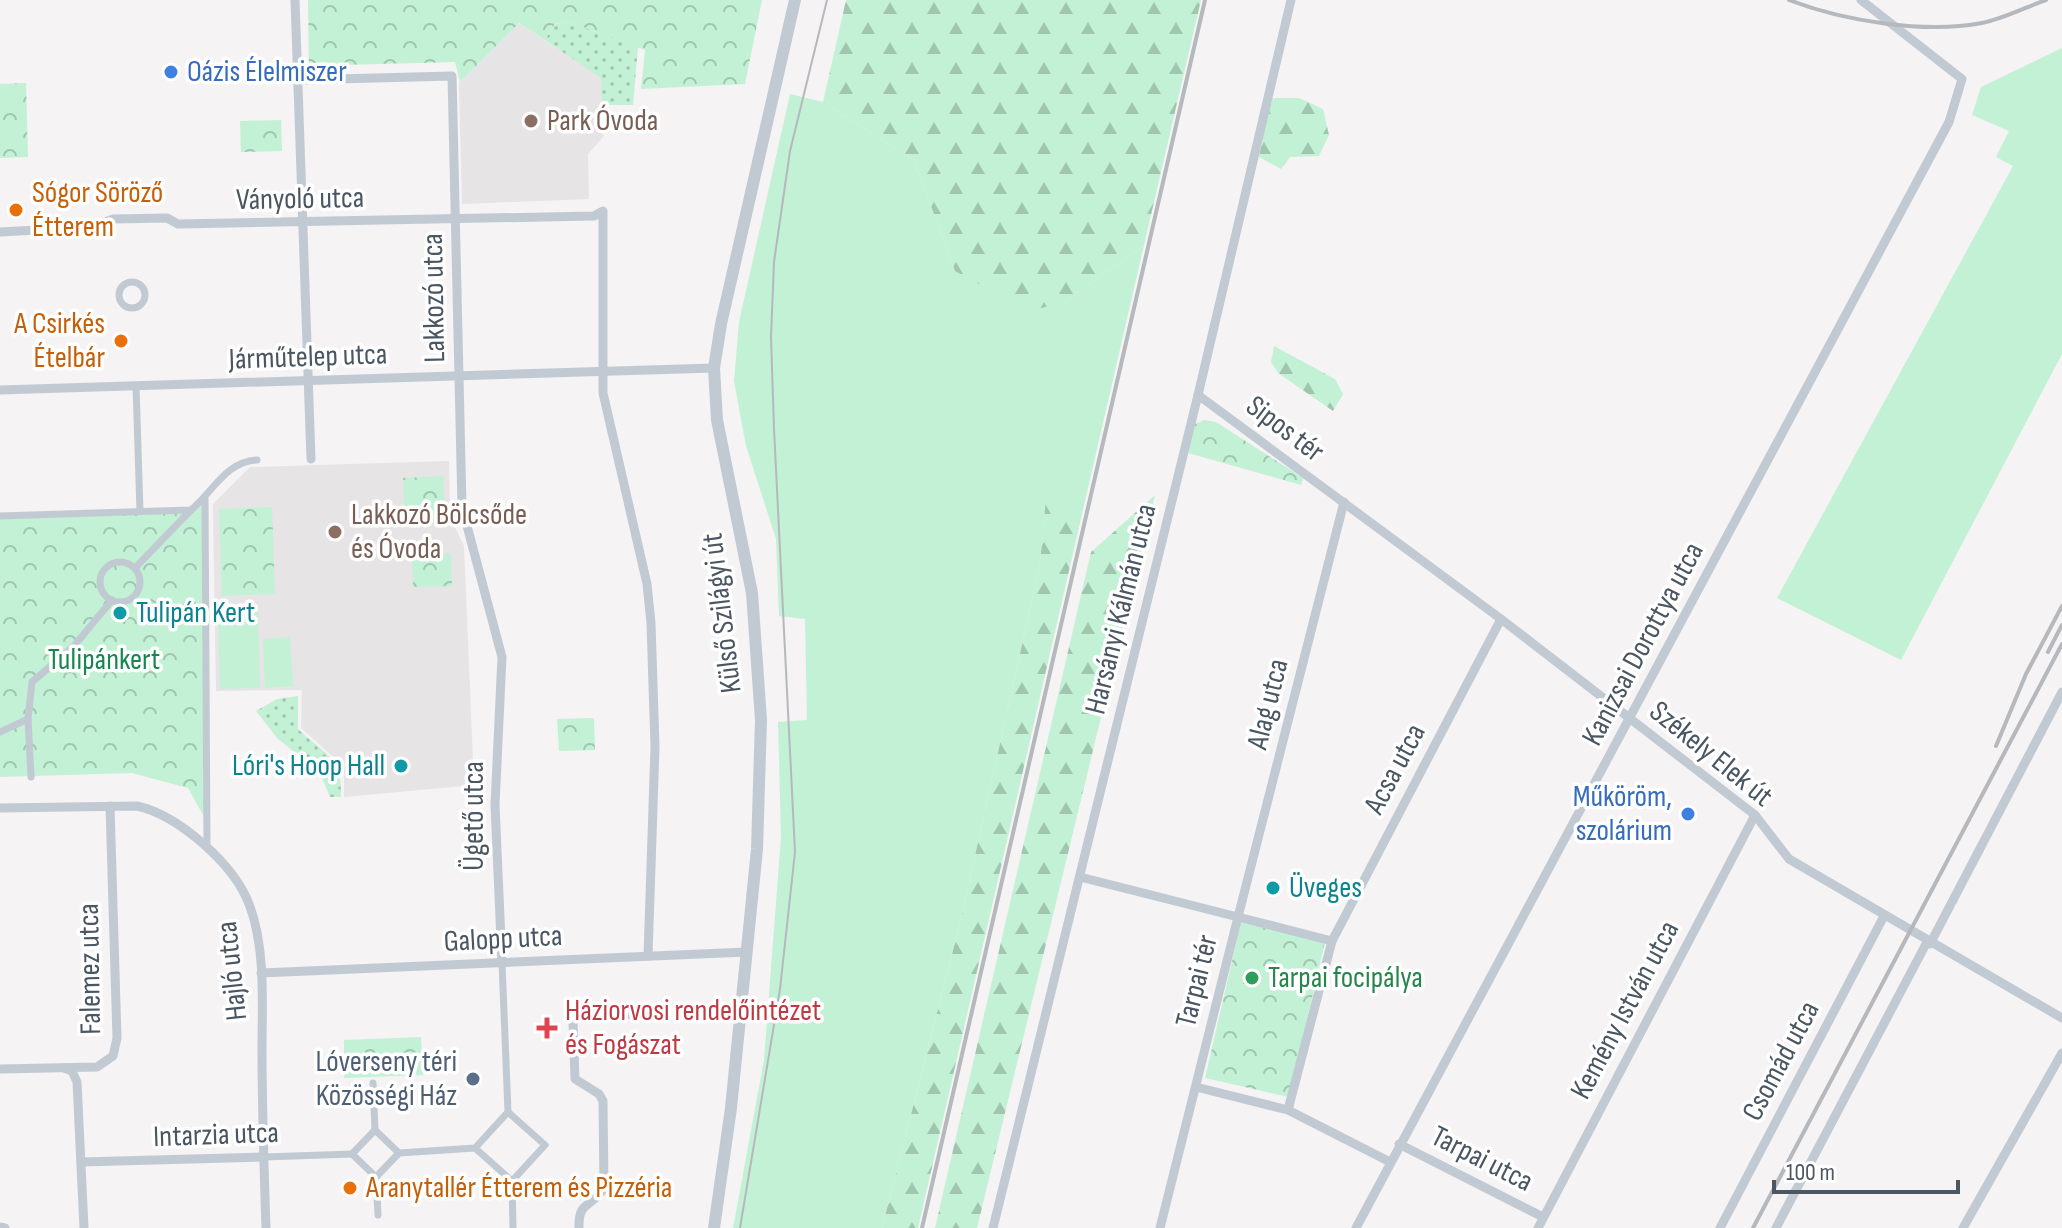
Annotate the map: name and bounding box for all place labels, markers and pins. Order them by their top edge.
place label: Oázis Élelmiszer [187,54,347,90]
marker: Oázis Élelmiszer [162,63,180,81]
place label: Park Óvoda [547,103,658,139]
marker: Park Óvoda [522,112,540,130]
place label: Sógor Söröző Étterem [32,175,163,245]
marker: Sógor Söröző Étterem [7,201,25,219]
place label: A Csirkés Ételbár [13,306,105,376]
marker: A Csirkés Ételbár [112,332,130,350]
place label: Lakkozó Bölcsőde és Óvoda [351,497,527,567]
marker: Lakkozó Bölcsőde és Óvoda [326,523,344,541]
place label: Tulipán Kert [136,595,255,631]
marker: Tulipán Kert [111,604,129,622]
place label: Lóri's Hoop Hall [232,748,385,784]
marker: Lóri's Hoop Hall [392,757,410,775]
place label: Műköröm, szolárium [1573,779,1672,849]
marker: Műköröm, szolárium [1679,805,1697,823]
place label: Üveges [1289,870,1362,906]
marker: Üveges [1264,879,1282,897]
place label: Tarpai focipálya [1268,960,1423,996]
marker: Tarpai focipálya [1243,969,1261,987]
place label: Háziorvosi rendelőintézet és Fogászat [565,993,821,1063]
marker: Háziorvosi rendelőintézet és Fogászat [536,1017,558,1039]
place label: Lóverseny téri Közösségi Ház [316,1044,457,1114]
marker: Lóverseny téri Közösségi Ház [464,1070,482,1088]
place label: Aranytallér Étterem és Pizzéria [365,1170,672,1206]
marker: Aranytallér Étterem és Pizzéria [341,1179,359,1197]

